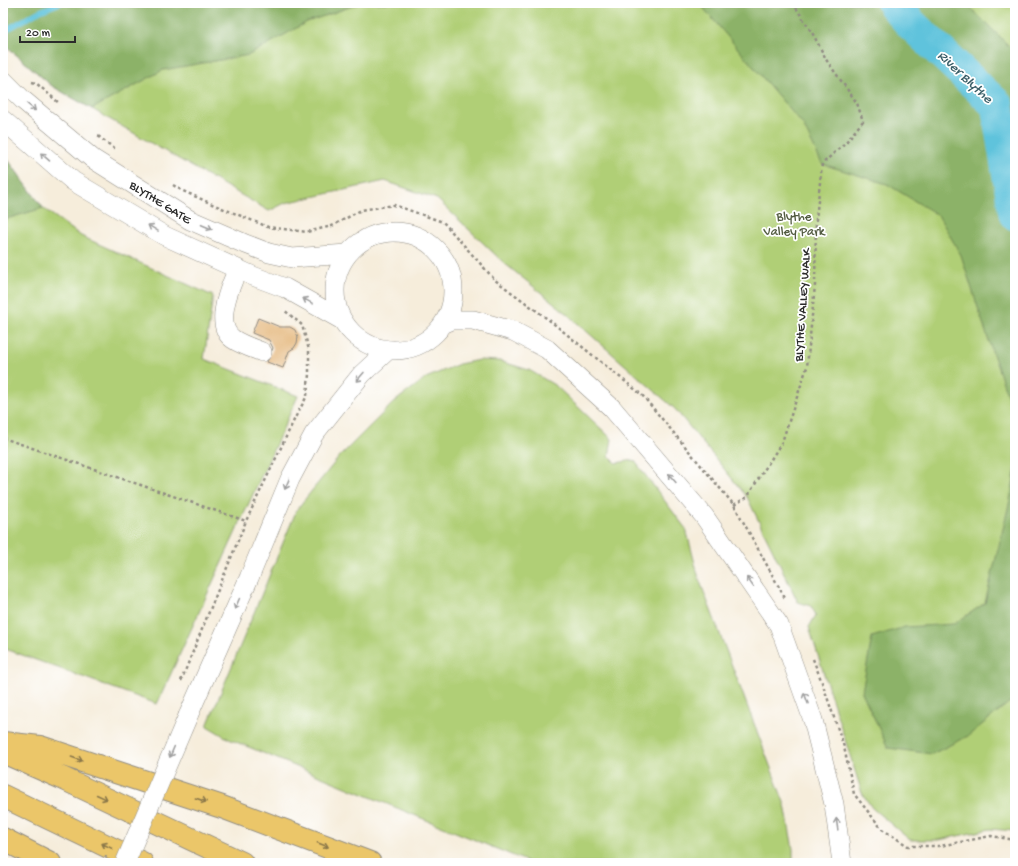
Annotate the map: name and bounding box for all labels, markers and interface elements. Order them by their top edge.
scale bar [20,18,75,44]
text: 20 m [26,27,51,41]
water label: River Blythe [933,48,996,108]
one-way arrow [26,102,36,111]
one-way arrow [40,152,50,161]
street label: BLYTHE GATE [125,178,194,229]
park label: Blythe Valley Park [762,210,826,240]
one-way arrow [147,224,159,232]
one-way arrow [200,224,212,232]
street label: BLYTHE VALLEY WALK [792,246,815,363]
one-way arrow [302,297,314,305]
one-way arrow [355,372,364,382]
one-way arrow [667,473,676,484]
one-way arrow [283,478,291,490]
one-way arrow [746,577,754,588]
one-way arrow [233,598,240,610]
one-way arrow [801,693,809,705]
one-way arrow [168,746,176,758]
one-way arrow [71,756,84,763]
one-way arrow [96,794,108,801]
one-way arrow [194,797,206,805]
one-way arrow [833,818,841,831]
one-way arrow [102,842,114,849]
one-way arrow [316,842,328,850]

